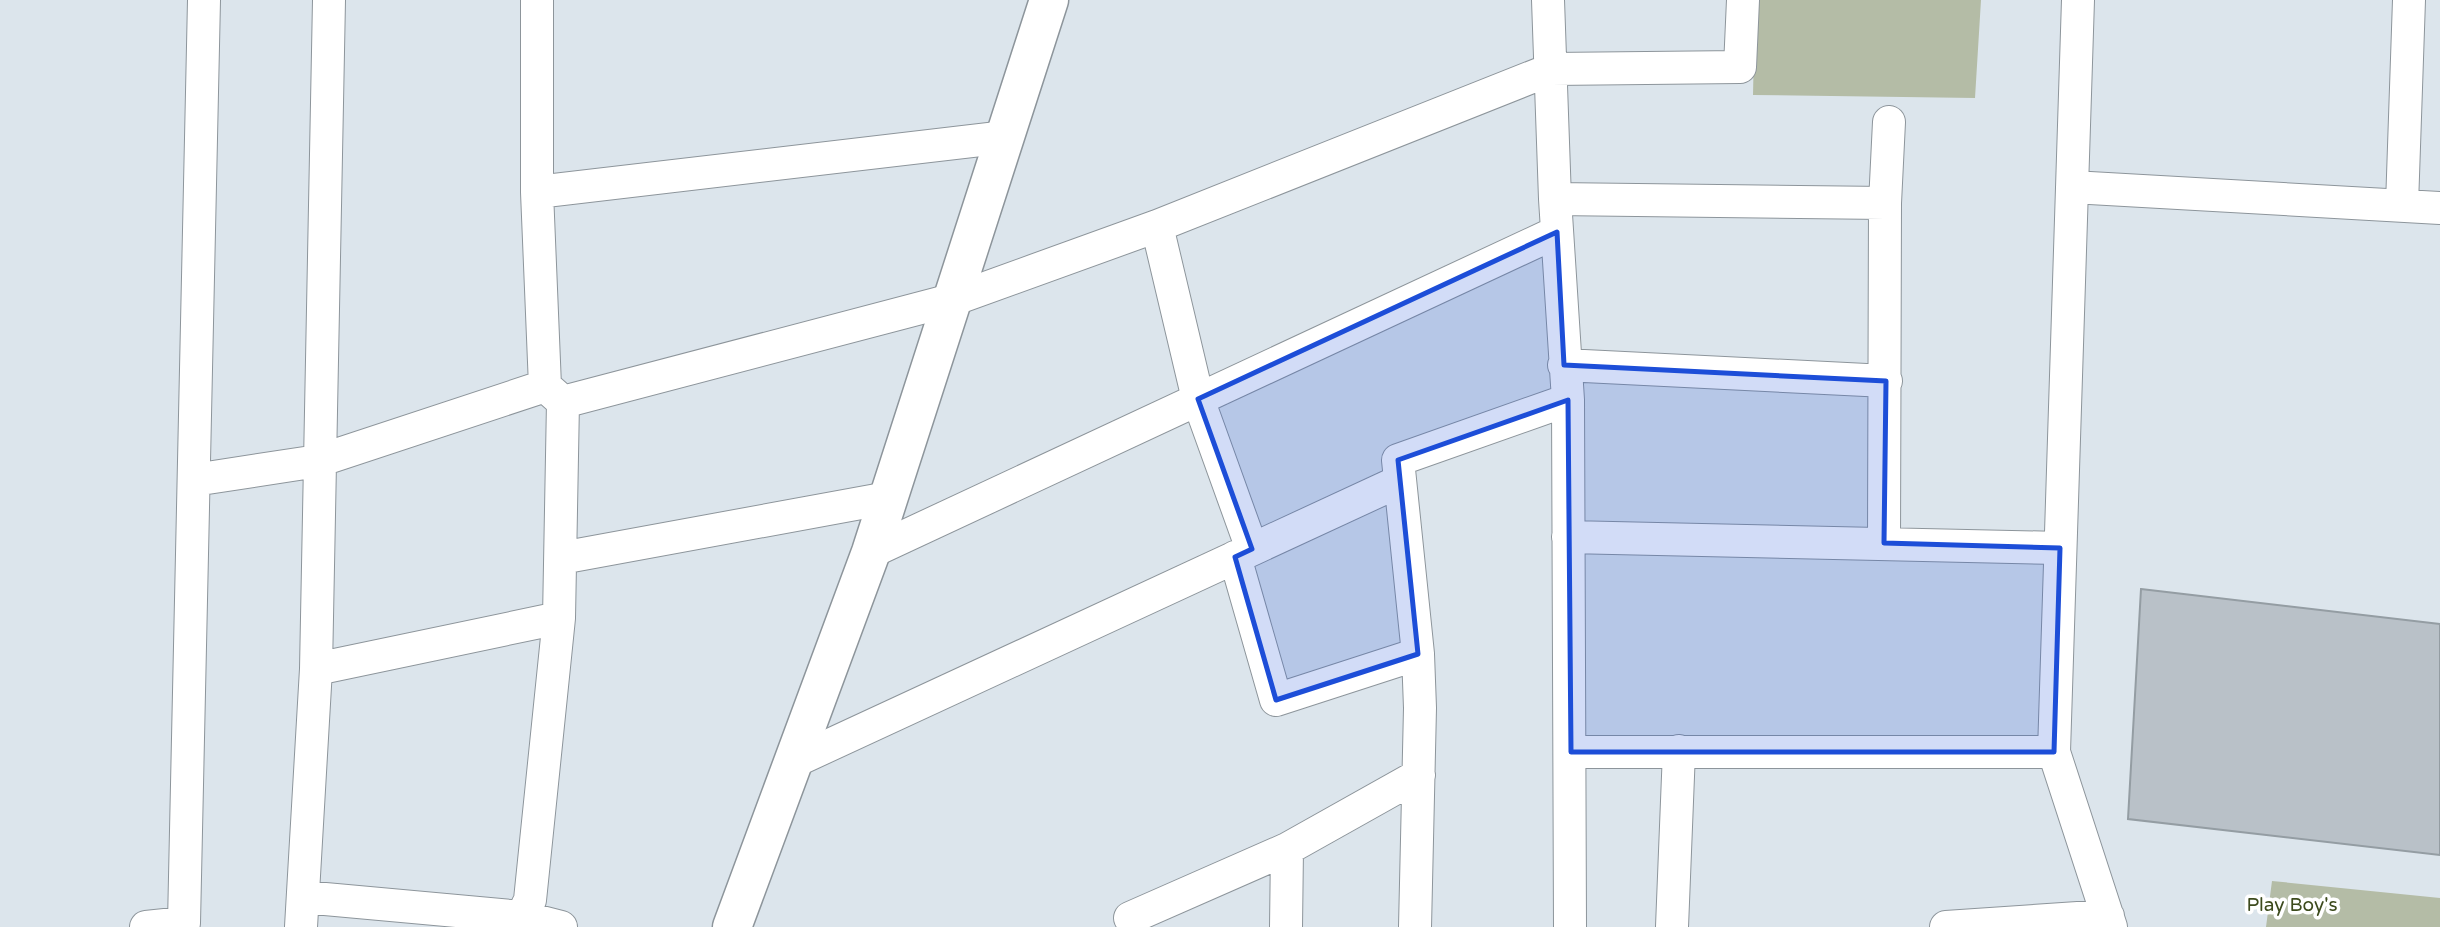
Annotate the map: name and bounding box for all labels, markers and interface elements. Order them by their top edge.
park label: Play Boy's [2246,894,2338,916]

